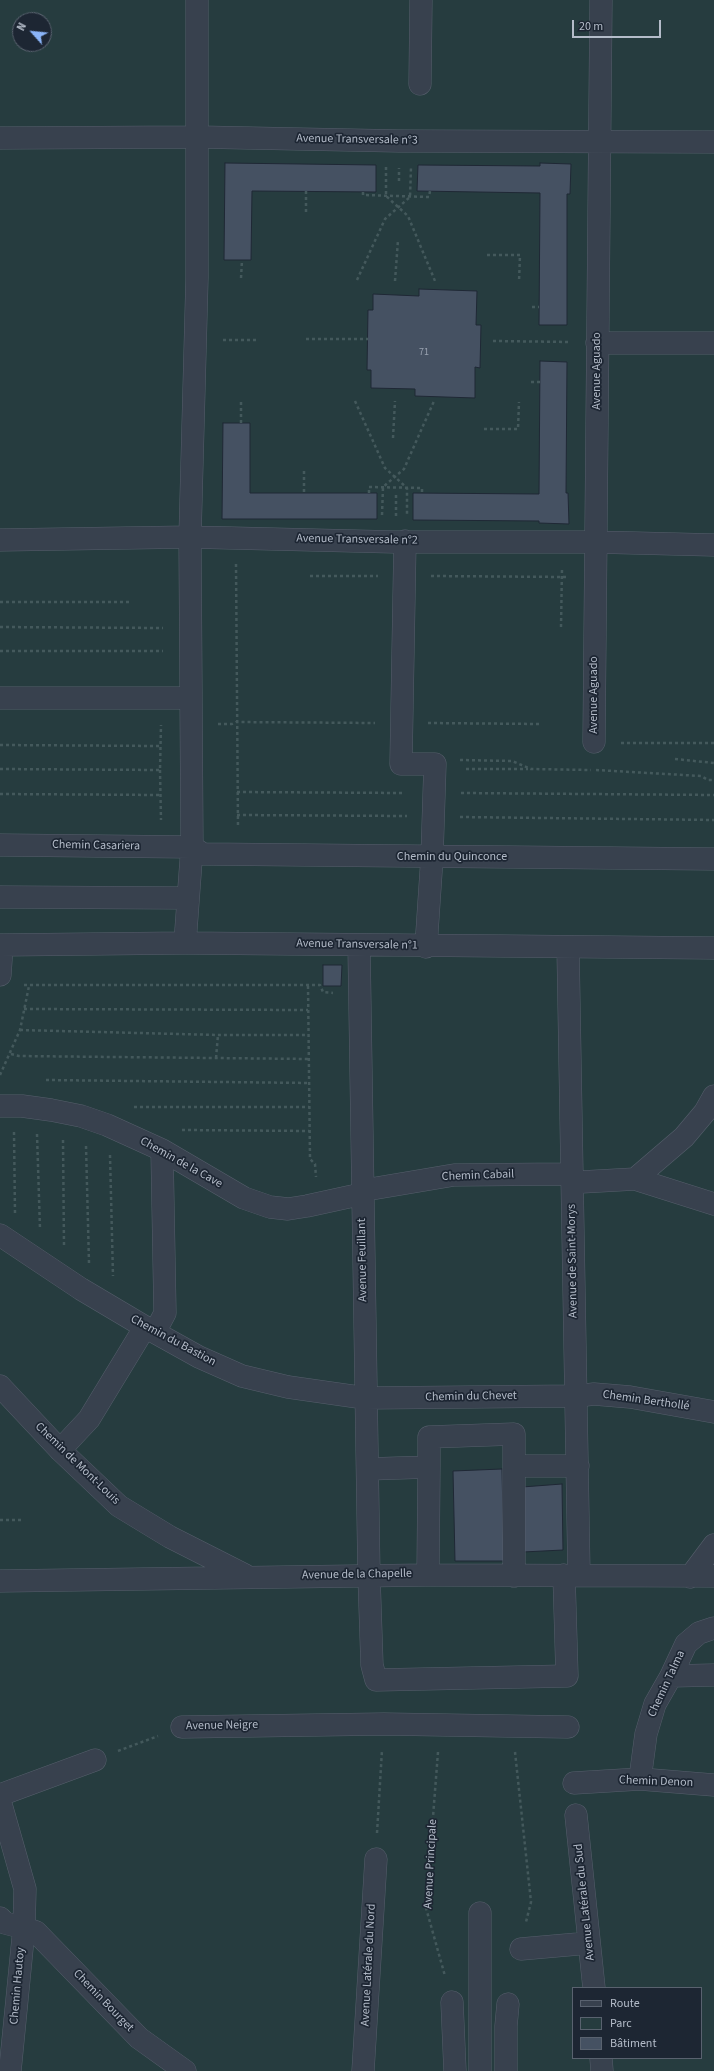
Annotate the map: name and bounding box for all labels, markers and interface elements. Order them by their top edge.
north arrow [12,12,52,52]
scale bar [574,12,663,38]
text: 20 m [579,18,603,35]
text: N [13,20,30,33]
street label: Avenue Transversale n°3 [296,132,418,148]
street label: Avenue Aguado [590,332,604,410]
house number: 71 [419,347,429,359]
street label: Avenue Transversale n°2 [296,532,418,548]
street label: Avenue Aguado [587,656,601,734]
street label: Chemin Casariera [52,838,140,854]
street label: Chemin du Quinconce [397,850,507,864]
street label: Avenue Transversale n°1 [296,937,418,953]
street label: Chemin de la Cave [137,1134,225,1192]
street label: Chemin Cabail [441,1168,515,1184]
street label: Avenue de Saint-Morys [565,1204,581,1318]
street label: Avenue Feuillant [355,1218,371,1302]
street label: Chemin du Bastion [128,1312,218,1370]
street label: Chemin Berthollé [602,1388,690,1414]
street label: Chemin du Chevet [425,1389,517,1405]
street label: Chemin de Mont-Louis [32,1420,122,1508]
street label: Avenue de la Chapelle [302,1567,412,1583]
street label: Chemin Talma [645,1648,689,1720]
street label: Avenue Neigre [186,1718,258,1734]
street label: Chemin Denon [619,1774,693,1790]
street label: Avenue Principale [421,1819,441,1909]
street label: Avenue Latérale du Sud [572,1843,598,1961]
street label: Avenue Latérale du Nord [359,1903,379,2027]
street label: Chemin Hautoy [7,1947,29,2025]
street label: Chemin Bourget [70,1967,136,2035]
legend [572,1987,702,2059]
text: Route [610,1995,640,2012]
text: Parc [610,2015,632,2032]
text: Bâtiment [610,2035,656,2052]

